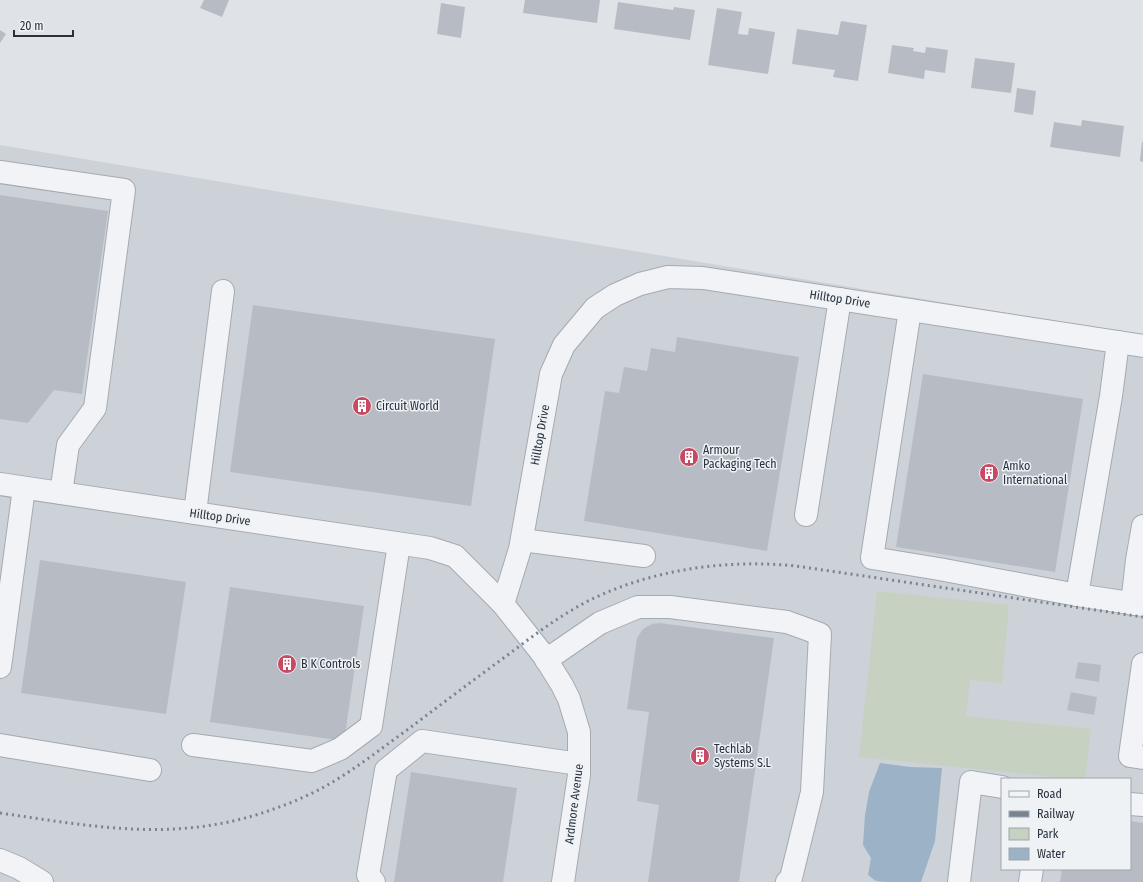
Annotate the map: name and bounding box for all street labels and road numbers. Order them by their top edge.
street label: Hilltop Drive [809,287,871,311]
street label: Hilltop Drive [528,404,552,466]
street label: Hilltop Drive [189,506,251,528]
street label: Ardmore Avenue [562,763,586,845]

